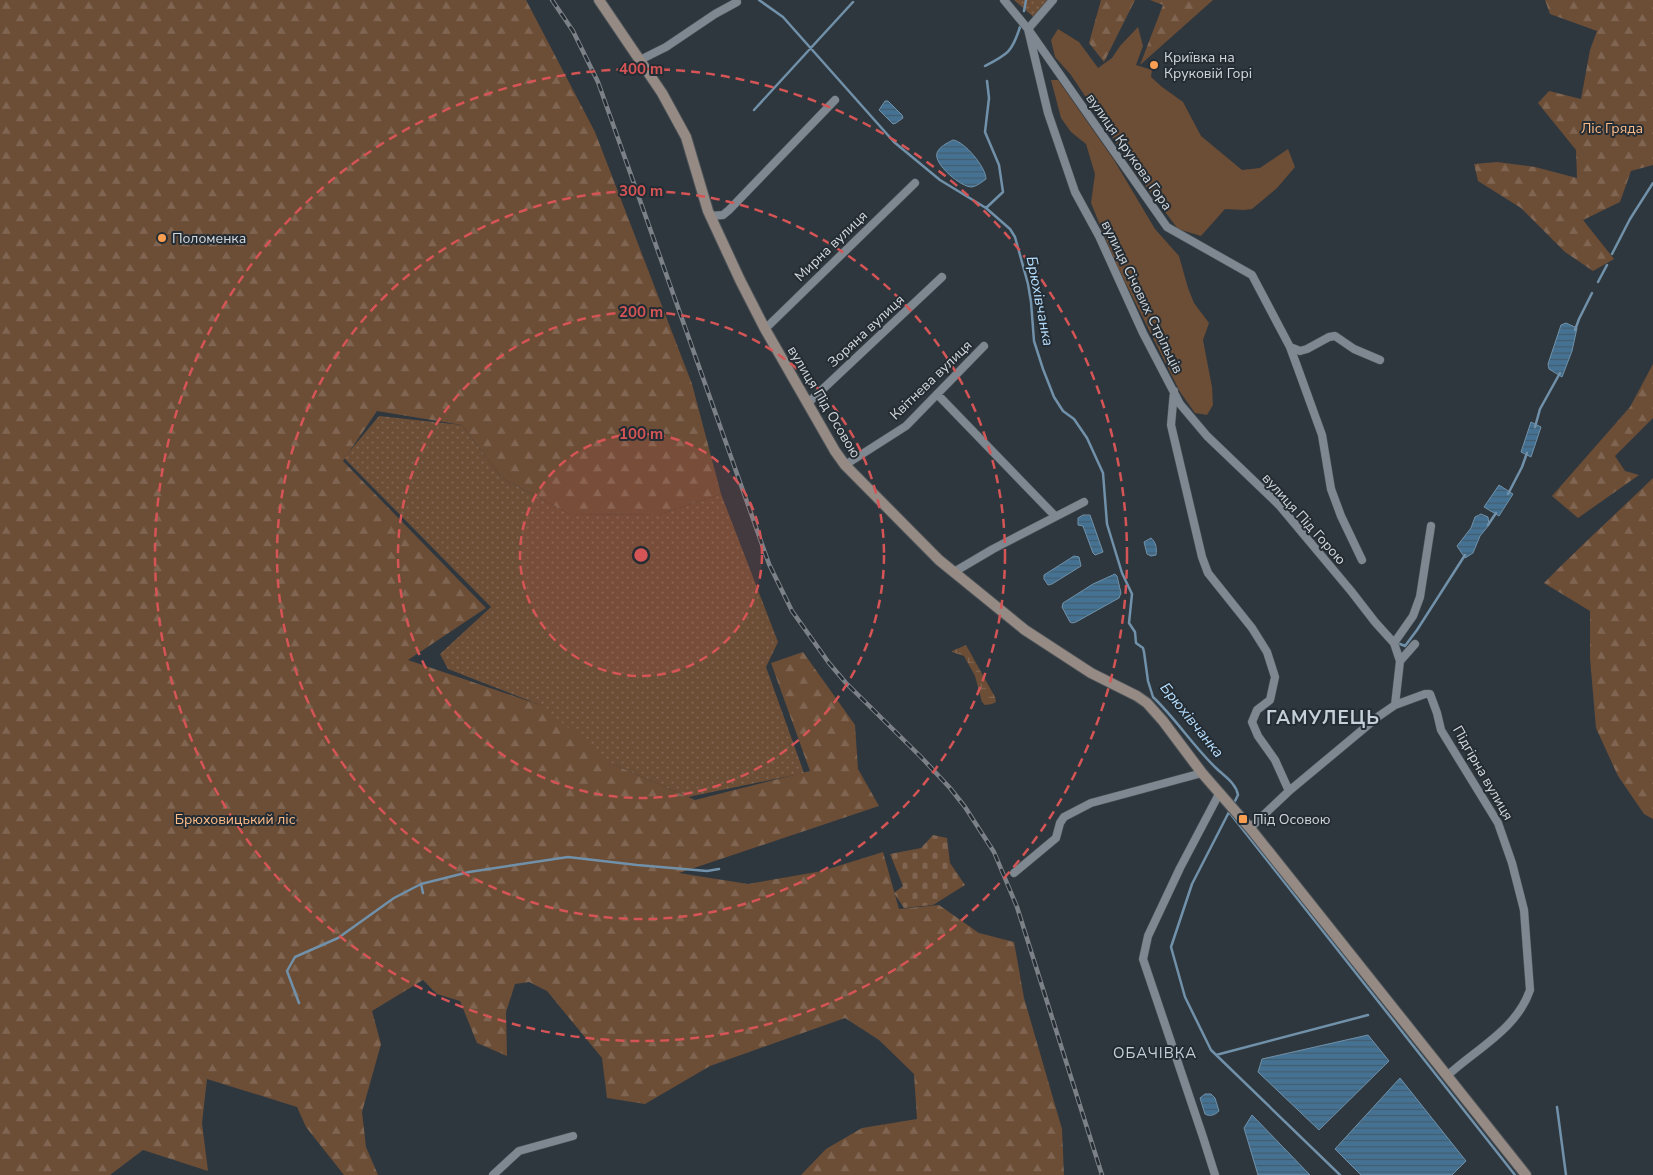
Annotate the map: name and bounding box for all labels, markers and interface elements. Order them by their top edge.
place label: Криївка на Круковій Горі [1164,48,1252,83]
text: 400 m [619,59,663,79]
marker: Криївка на Круковій Горі [1148,59,1160,71]
street label: вулиця Крукова Гора [1081,90,1177,214]
park label: Ліс Гряда [1581,119,1643,138]
text: 300 m [619,181,663,201]
street label: Мирна вулиця [790,206,872,286]
street label: вулиця Січових Стрільців [1097,217,1188,377]
place label: Поломенка [172,229,246,248]
marker: Поломенка [156,232,168,244]
water label: Брюхівчанка [1021,254,1059,348]
street label: Зоряна вулиця [823,290,909,372]
text: 200 m [619,302,663,322]
street label: Квітнева вулиця [886,336,976,424]
street label: вулиця Під Осовою [783,342,865,462]
text: 100 m [619,424,663,444]
street label: вулиця Під Горою [1258,469,1350,569]
centre of rings [632,546,650,564]
water label: Брюхівчанка [1156,678,1228,762]
district label: ГАМУЛЕЦЬ [1266,705,1380,731]
street label: Підгірна вулиця [1448,722,1518,824]
park label: Брюховицький ліс [175,810,296,829]
place label: Під Осовою [1253,810,1331,829]
marker: Під Осовою [1237,813,1249,825]
district label: ОБАЧІВКА [1113,1043,1197,1063]

